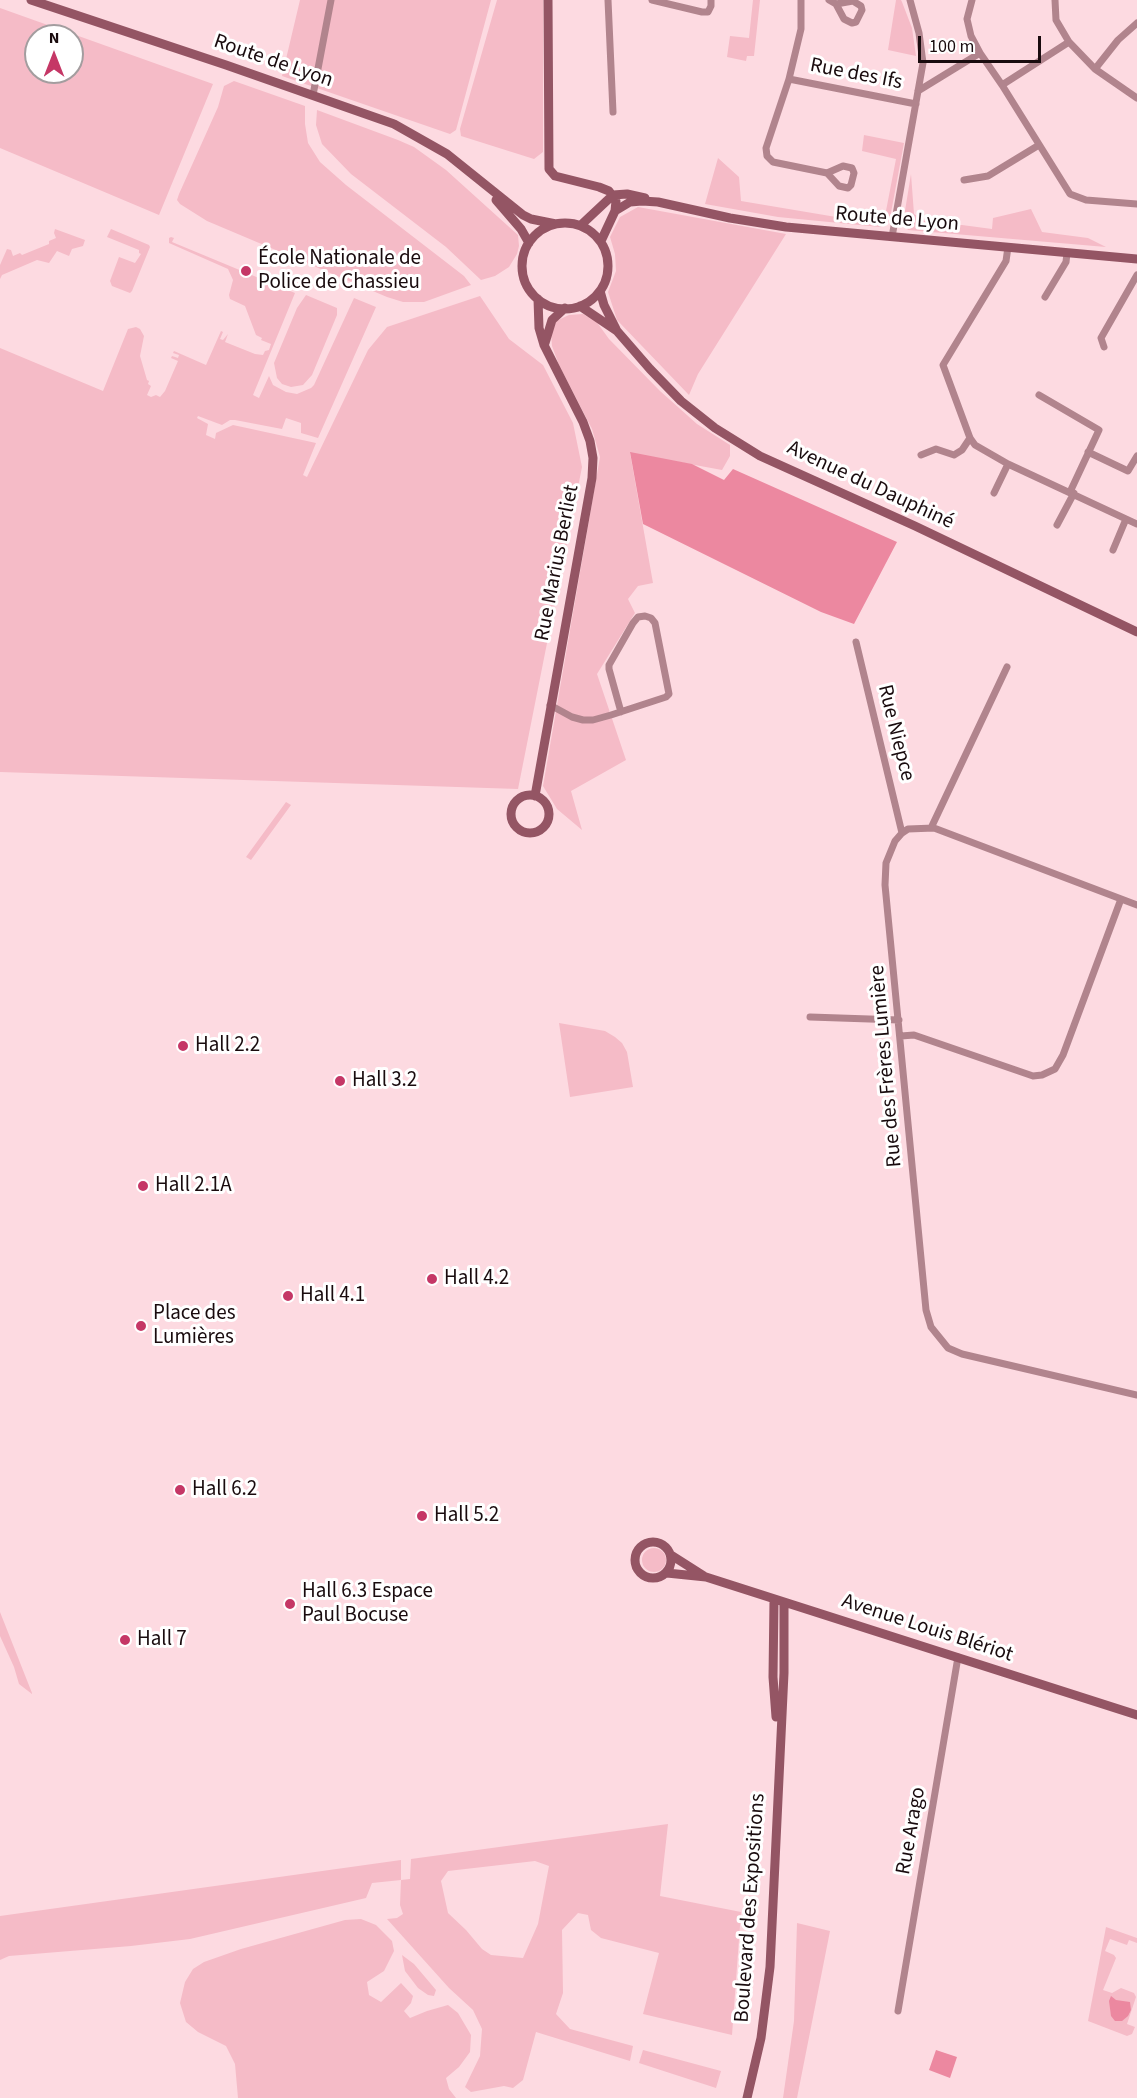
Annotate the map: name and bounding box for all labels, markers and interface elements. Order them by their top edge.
north arrow [24,24,84,84]
scale bar [921,24,1044,62]
text: N [49,27,59,49]
street label: Route de Lyon [210,30,336,94]
text: 100 m [929,34,974,59]
street label: Rue des Ifs [808,54,904,96]
street label: Route de Lyon [834,202,960,238]
place label: École Nationale de Police de Chassieu [258,246,421,296]
marker: École Nationale de Police de Chassieu [239,264,253,278]
street label: Avenue du Dauphiné [783,436,957,536]
street label: Rue Marius Berliet [531,483,585,643]
street label: Rue Niepce [871,682,919,784]
street label: Rue des Frères Lumière [866,964,908,1168]
place label: Hall 2.2 [195,1033,260,1059]
marker: Hall 2.2 [176,1039,190,1053]
place label: Hall 3.2 [352,1068,417,1094]
marker: Hall 3.2 [333,1074,347,1088]
place label: Hall 2.1A [155,1173,232,1199]
marker: Hall 2.1A [136,1179,150,1193]
place label: Hall 4.2 [444,1266,509,1292]
marker: Hall 4.2 [425,1272,439,1286]
place label: Hall 4.1 [300,1283,365,1309]
marker: Hall 4.1 [281,1289,295,1303]
place label: Place des Lumières [153,1301,235,1351]
marker: Place des Lumières [134,1319,148,1333]
place label: Hall 6.2 [192,1477,257,1503]
marker: Hall 6.2 [173,1483,187,1497]
place label: Hall 5.2 [434,1503,499,1529]
marker: Hall 5.2 [415,1509,429,1523]
place label: Hall 6.3 Espace Paul Bocuse [302,1579,433,1629]
street label: Avenue Louis Blériot [838,1589,1016,1669]
marker: Hall 6.3 Espace Paul Bocuse [283,1597,297,1611]
place label: Hall 7 [137,1627,187,1653]
marker: Hall 7 [118,1633,132,1647]
street label: Rue Arago [892,1785,932,1877]
street label: Boulevard des Expositions [730,1793,772,2023]

